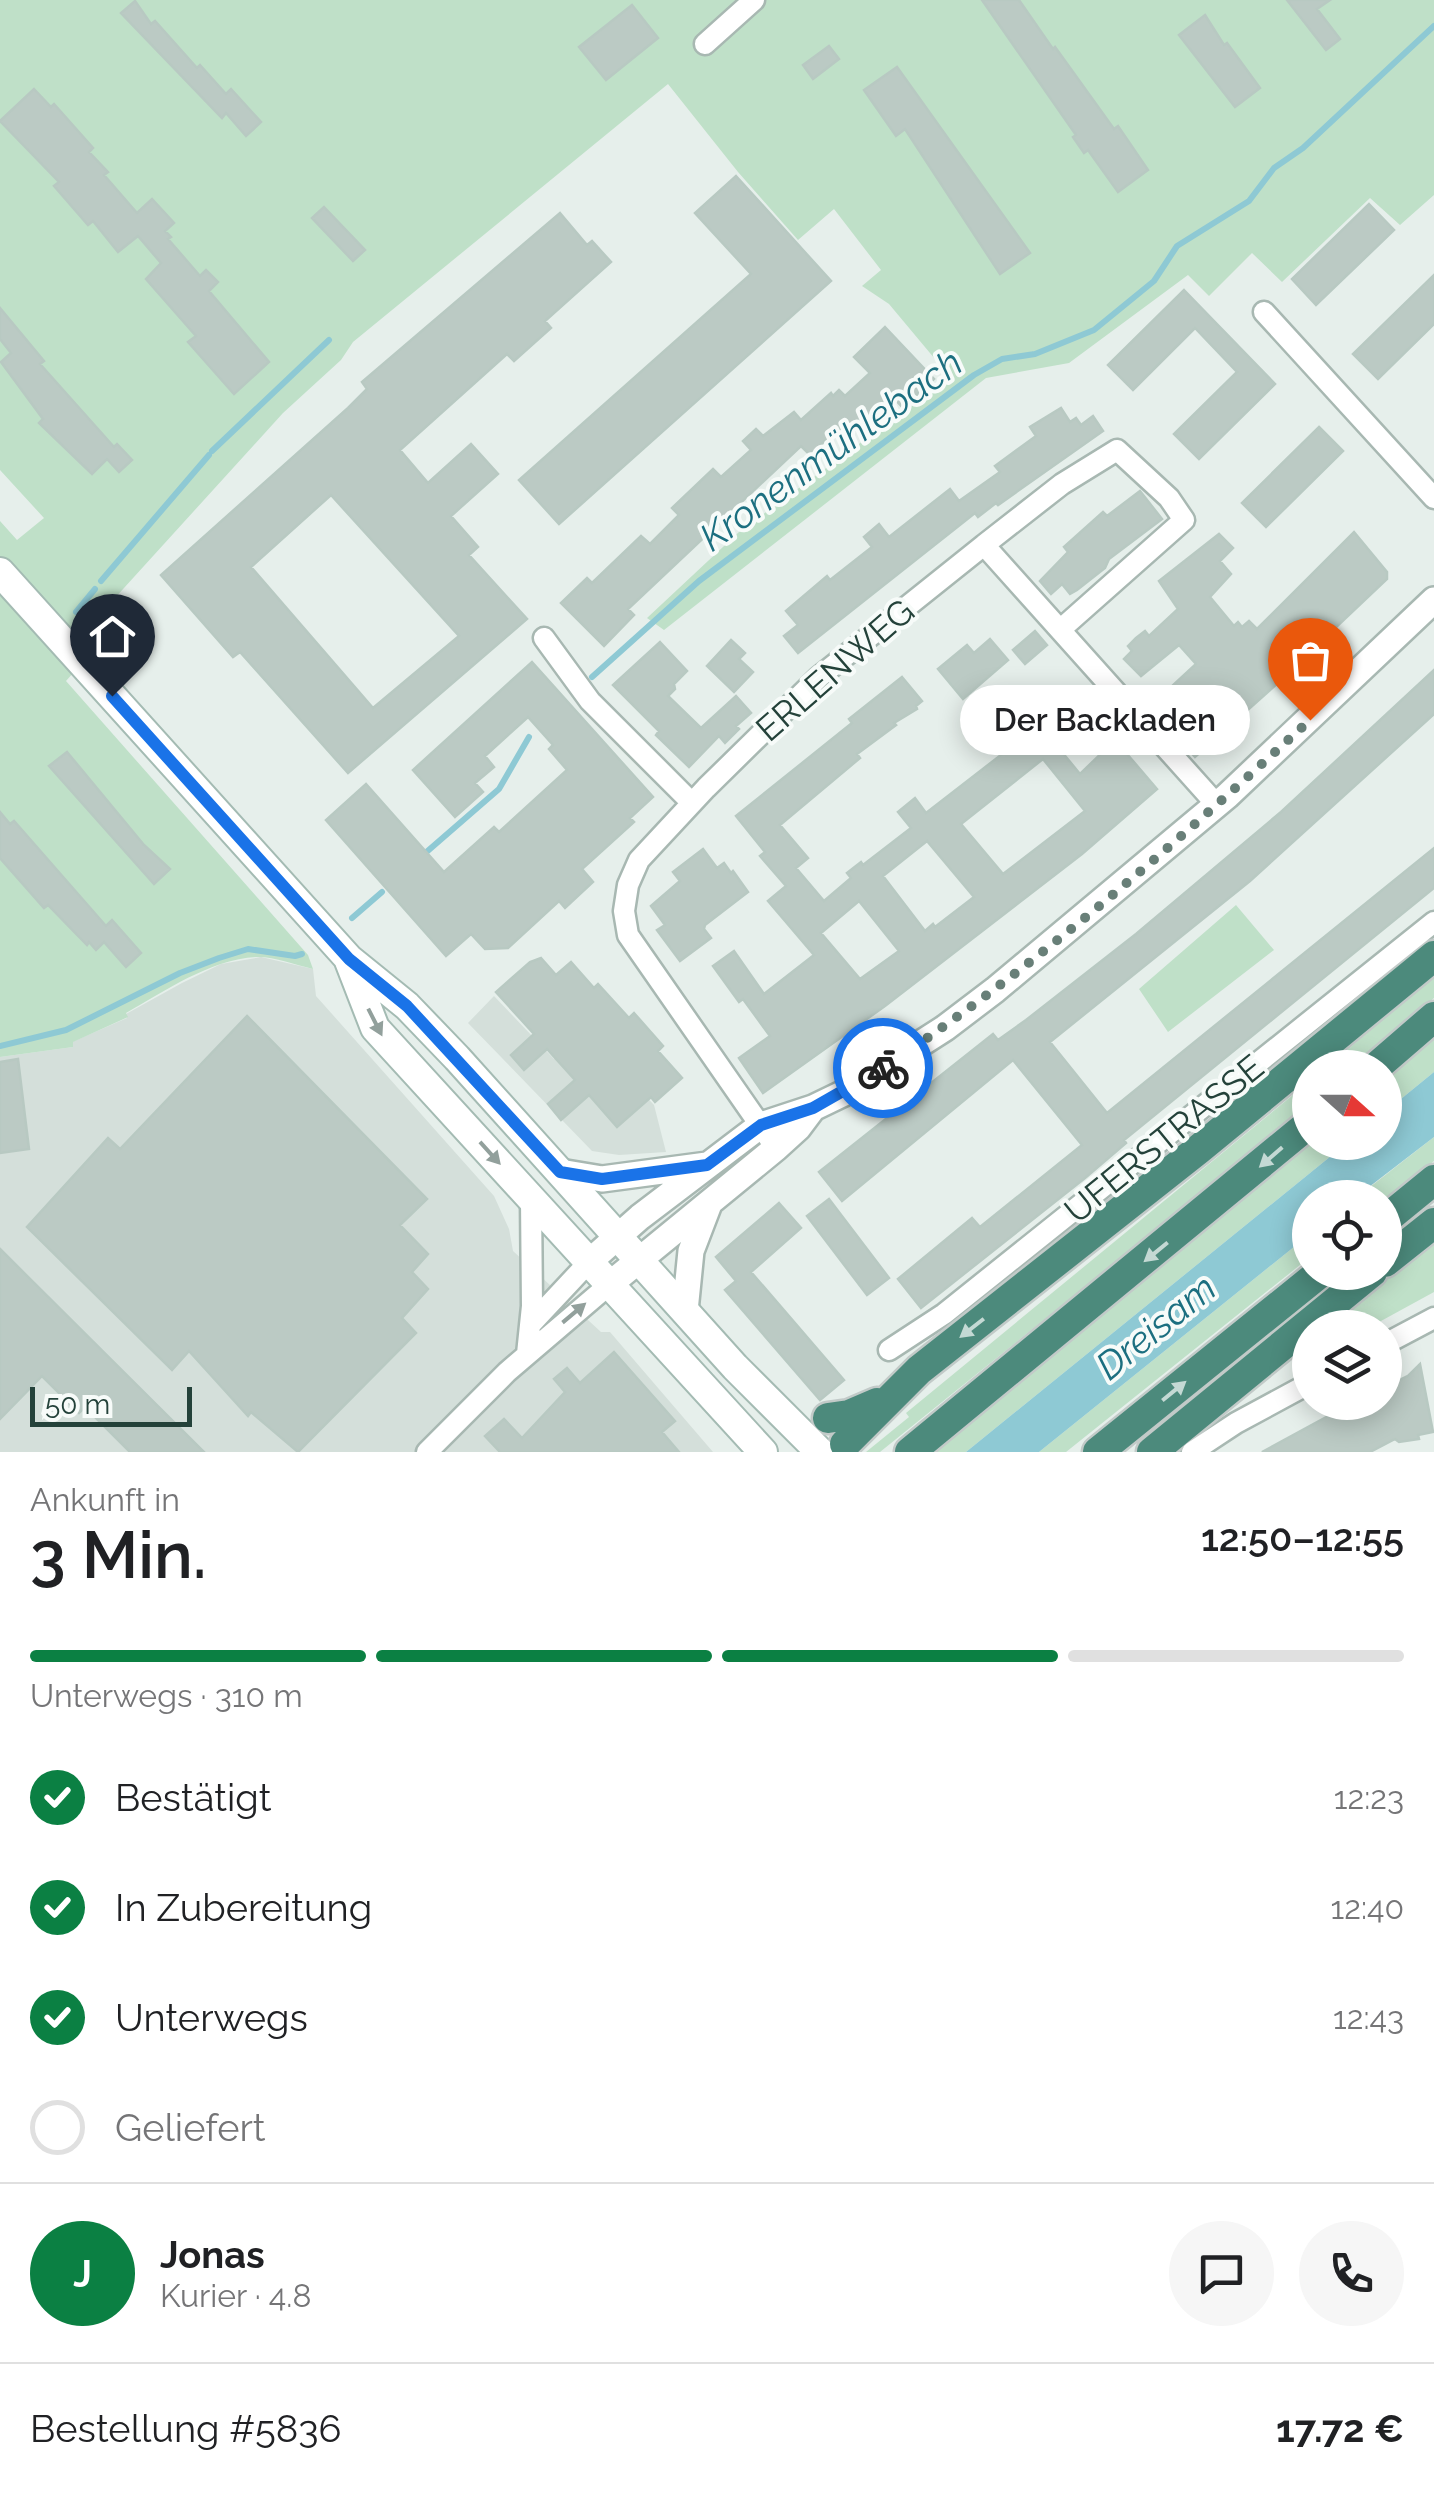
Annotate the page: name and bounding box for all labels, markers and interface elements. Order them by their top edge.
water label: Kronenmühlebach [691,339,971,560]
street label: ERLENWEG [747,590,922,749]
pin [70,594,155,697]
icon: home [85,609,140,664]
pin [1268,618,1353,721]
icon: bag [1283,633,1338,688]
callout: Der Backladen [960,685,1250,755]
text: Der Backladen [994,701,1216,738]
one-way arrow [367,1008,384,1037]
courier [833,1018,933,1118]
icon: bike [856,1041,911,1096]
street label: UFERSTRASSE [1056,1046,1271,1231]
north arrow [1292,1050,1402,1160]
map controls [1292,1050,1402,1420]
one-way arrow [478,1141,501,1165]
one-way arrow [1259,1145,1284,1167]
button: locate [1292,1180,1402,1290]
one-way arrow [1144,1241,1169,1262]
water label: Dreisam [1087,1265,1225,1388]
one-way arrow [561,1303,586,1325]
button: layers [1292,1310,1402,1420]
one-way arrow [960,1317,986,1338]
one-way arrow [1161,1381,1187,1402]
scale bar [30,1382,192,1426]
text: 50 m [45,1388,110,1421]
text: Ankunft in [30,1481,180,1518]
text: 12:50–12:55 [1201,1515,1404,1560]
text: 3 Min. [30,1517,207,1593]
text: Unterwegs · 310 m [30,1677,303,1714]
icon: check [30,1770,85,1825]
text: Bestätigt [115,1775,272,1820]
text: 12:23 [1334,1779,1404,1816]
icon: check [30,1880,85,1935]
text: In Zubereitung [115,1885,372,1930]
text: 12:40 [1331,1889,1404,1926]
icon: check [30,1990,85,2045]
text: Unterwegs [115,1995,308,2040]
text: 12:43 [1333,1999,1404,2036]
text: Geliefert [115,2105,266,2150]
button: chat [1169,2221,1274,2326]
button: phone [1299,2221,1404,2326]
text: Jonas [160,2232,265,2277]
text: J [73,2251,92,2296]
text: Kurier · 4.8 [160,2277,311,2314]
text: Bestellung #5836 [30,2406,342,2451]
text: 17.72 € [1276,2406,1404,2451]

